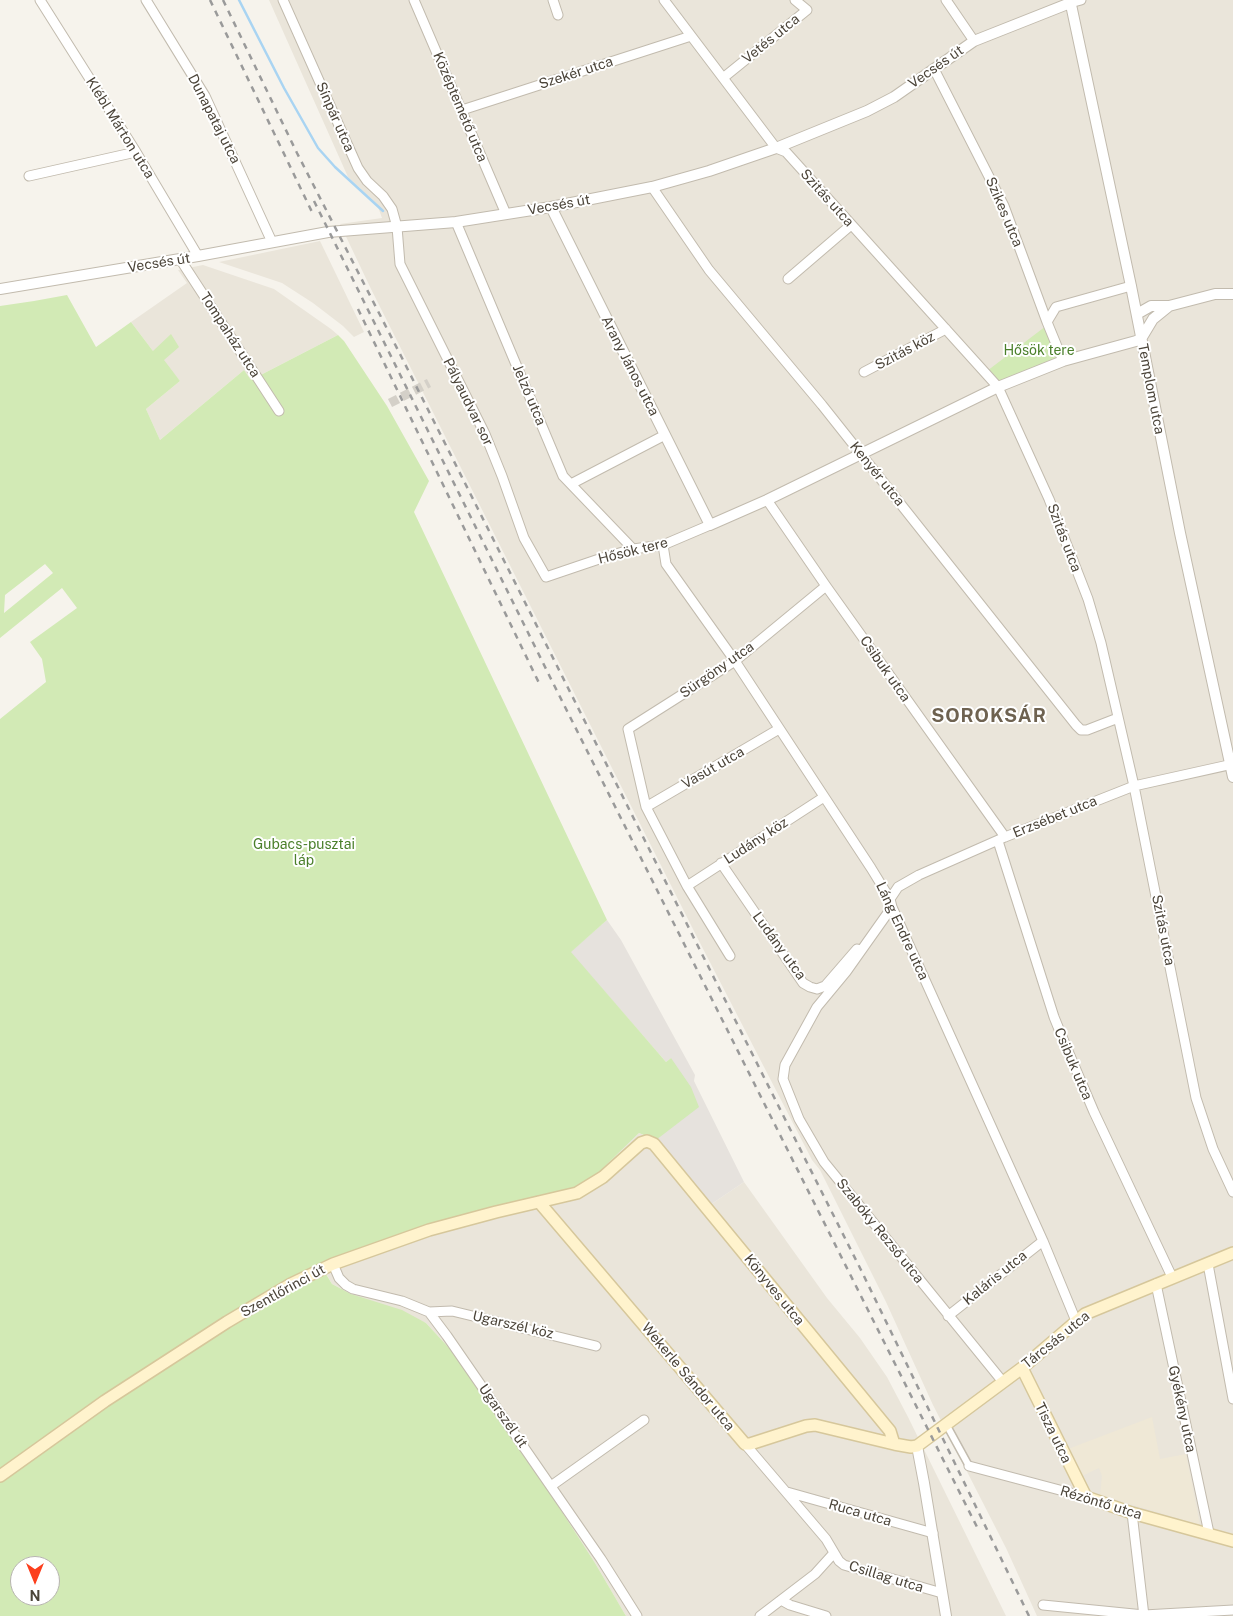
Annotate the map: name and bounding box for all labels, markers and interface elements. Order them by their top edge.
street label: Vetés utca [739,11,803,67]
street label: Vecsés út [905,42,967,92]
street label: Középtemető utca [429,50,491,164]
street label: Szekér utca [537,53,615,93]
street label: Dunapataj utca [184,71,244,167]
street label: Klébl Márton utca [82,74,158,182]
street label: Sínpár utca [312,80,358,154]
street label: Szitás utca [797,166,857,230]
street label: Szikes utca [982,175,1026,249]
street label: Vecsés út [526,191,592,219]
street label: Vecsés út [126,250,192,276]
street label: Tompaház utca [196,289,264,381]
street label: Arany János utca [598,313,662,419]
street label: Szitás köz [872,328,938,374]
street label: Templom utca [1134,342,1168,436]
park label: Hősök tere [1003,343,1075,359]
street label: Pályaudvar sor [439,355,497,449]
street label: Jelző utca [509,362,549,428]
street label: Kenyér utca [846,439,908,509]
street label: Szitás utca [1043,502,1085,574]
street label: Hősök tere [596,534,670,568]
street label: Csibuk utca [856,633,914,705]
street label: Sürgöny utca [677,638,757,702]
district label: SOROKSÁR [930,705,1048,727]
street label: Vasút utca [679,743,747,793]
street label: Erzsébet utca [1010,792,1100,842]
street label: Ludány köz [721,814,791,868]
park label: Gubacs-pusztai láp [253,837,355,870]
street label: Láng Endre utca [872,879,932,983]
street label: Szitás utca [1148,893,1178,967]
street label: Ludány utca [749,909,809,983]
street label: Csibuk utca [1050,1025,1096,1103]
street label: Szabóky Rezső utca [833,1175,927,1287]
street label: Kaláris utca [960,1247,1030,1309]
street label: Könyves utca [740,1251,808,1329]
street label: Szentlőrinci út [238,1261,328,1321]
street label: Ugarszél köz [471,1308,555,1342]
street label: Tárcsás utca [1019,1308,1093,1372]
street label: Wekerle Sándor utca [638,1320,738,1434]
street label: Gyékény utca [1165,1364,1199,1454]
street label: Ugarszél út [475,1381,531,1451]
street label: Tisza utca [1031,1400,1075,1466]
street label: Rézöntő utca [1058,1483,1144,1523]
street label: Ruca utca [827,1496,893,1530]
north arrow [10,1556,60,1606]
street label: Csillag utca [847,1558,925,1596]
text: N [30,1587,40,1603]

